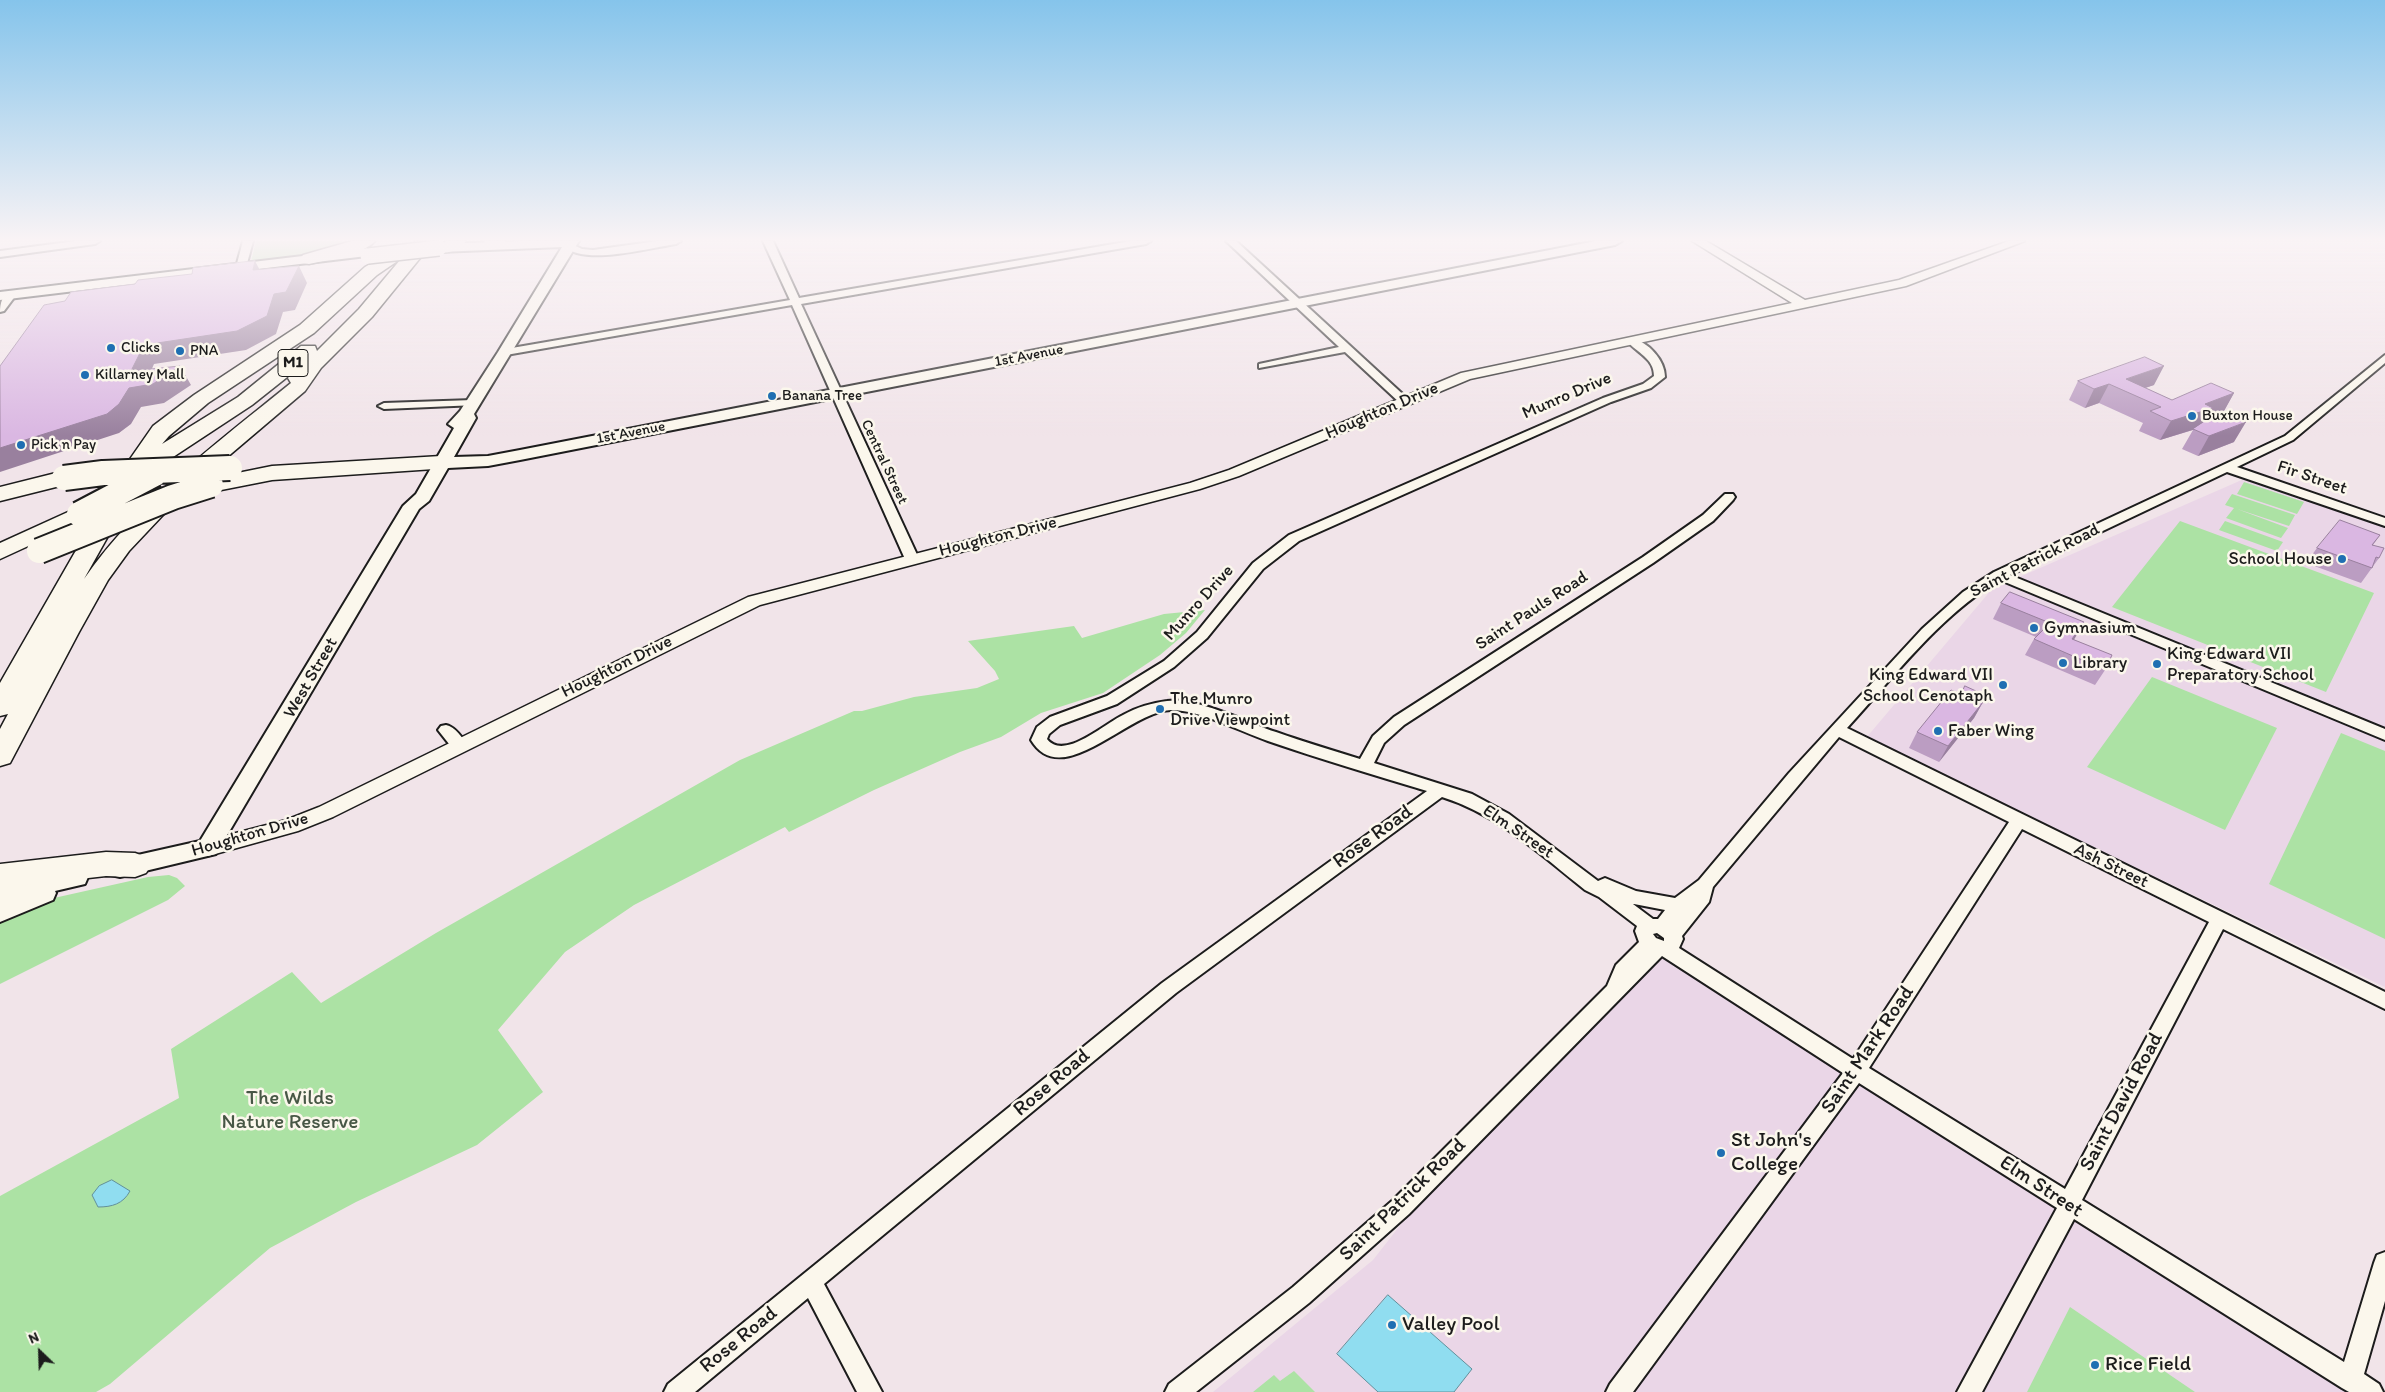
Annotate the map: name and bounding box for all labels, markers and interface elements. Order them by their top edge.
place label: Clicks [121,339,160,357]
street label: 1st Avenue [993,341,1065,371]
marker: Clicks [105,342,117,354]
place label: PNA [190,342,218,360]
marker: PNA [174,345,186,357]
road number: M1 [278,349,308,376]
place label: Killarney Mall [95,366,184,384]
street label: Munro Drive [1519,368,1615,424]
marker: Killarney Mall [79,369,91,381]
street label: Houghton Drive [1322,377,1442,445]
place label: Banana Tree [782,387,862,405]
marker: Banana Tree [766,390,778,402]
place label: Buxton House [2202,407,2293,425]
marker: Buxton House [2186,410,2198,422]
street label: Central Street [857,417,911,507]
street label: 1st Avenue [595,418,667,448]
place label: Pick n Pay [31,436,96,454]
marker: Pick n Pay [15,439,27,451]
street label: Fir Street [2274,456,2350,500]
street label: Houghton Drive [937,512,1059,562]
street label: Saint Patrick Road [1966,519,2104,603]
place label: School House [2229,548,2332,570]
marker: School House [2336,553,2348,565]
street label: Munro Drive [1159,561,1239,645]
street label: Saint Pauls Road [1472,567,1592,655]
place label: Gymnasium [2044,617,2136,639]
marker: Gymnasium [2028,622,2040,634]
street label: Houghton Drive [558,631,676,703]
street label: West Street [279,634,343,722]
place label: King Edward VII Preparatory School [2167,643,2314,686]
place label: Library [2073,652,2127,674]
marker: Library [2057,657,2069,669]
marker: King Edward VII Preparatory School [2151,658,2163,670]
place label: King Edward VII School Cenotaph [1863,664,1993,706]
marker: King Edward VII School Cenotaph [1997,679,2009,691]
place label: The Munro Drive Viewpoint [1170,688,1290,731]
marker: The Munro Drive Viewpoint [1154,703,1166,715]
place label: Faber Wing [1948,720,2034,742]
marker: Faber Wing [1932,725,1944,737]
street label: Rose Road [1328,800,1418,874]
street label: Elm Street [1478,800,1558,864]
street label: Houghton Drive [189,808,311,862]
street label: Ash Street [2070,839,2152,893]
street label: Saint Mark Road [1816,981,1920,1119]
street label: Saint David Road [2075,1028,2169,1176]
street label: Rose Road [1008,1044,1096,1122]
park label: The Wilds Nature Reserve [222,1086,358,1136]
place label: St John's College [1731,1128,1812,1178]
street label: Saint Patrick Road [1334,1133,1472,1267]
marker: St John's College [1715,1147,1727,1159]
street label: Elm Street [1994,1151,2088,1223]
street label: Rose Road [695,1301,783,1379]
place label: Valley Pool [1402,1312,1500,1338]
marker: Valley Pool [1386,1319,1398,1331]
north arrow [15,1327,65,1377]
text: N [26,1328,41,1348]
place label: Rice Field [2105,1352,2191,1378]
marker: Rice Field [2089,1359,2101,1371]

